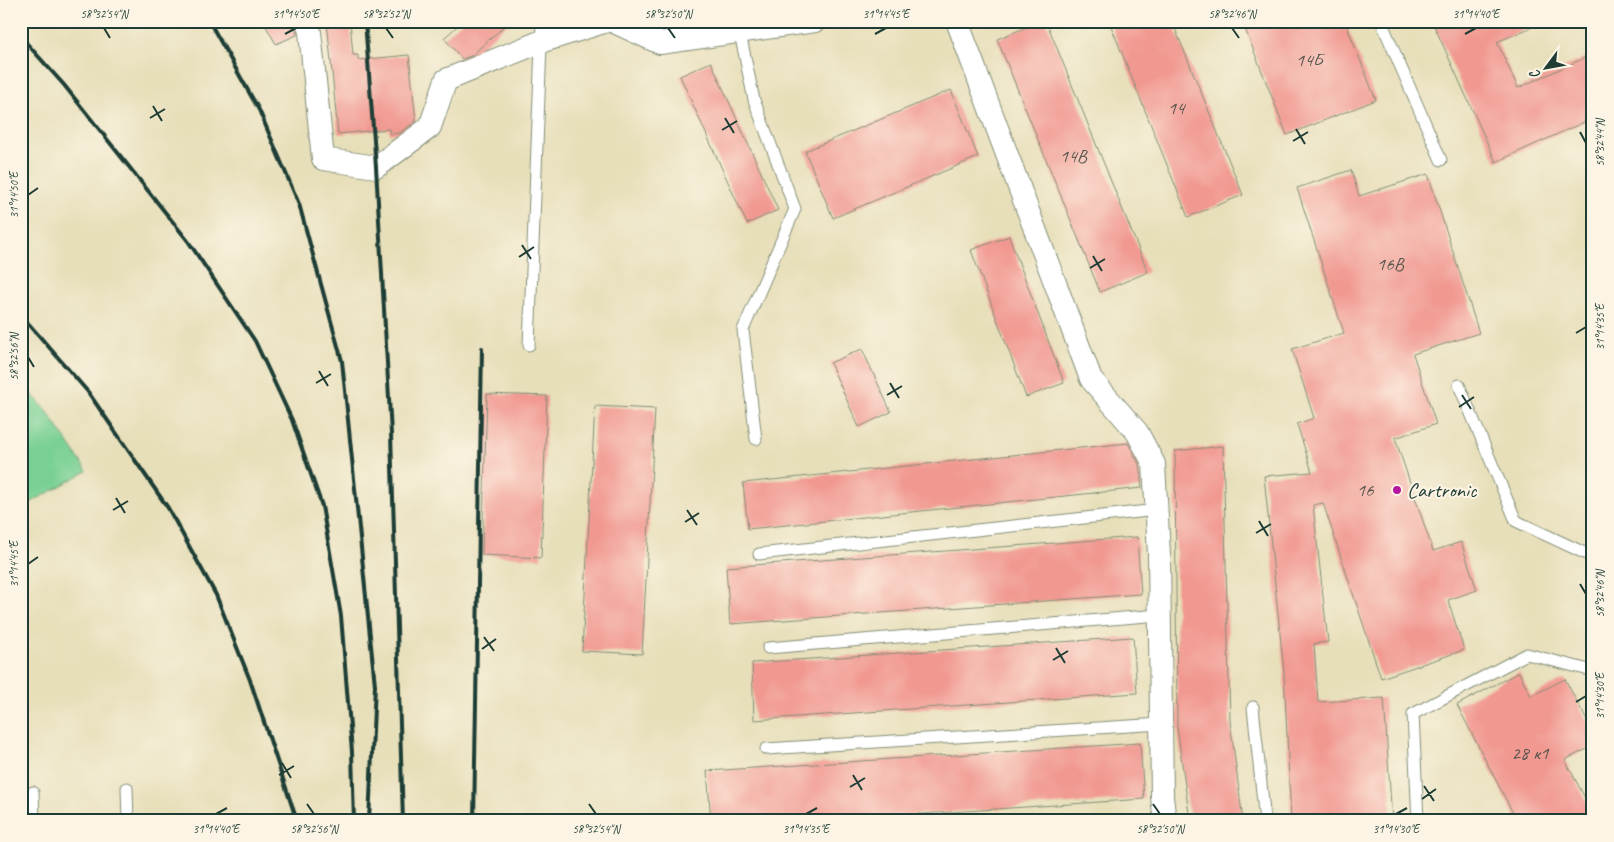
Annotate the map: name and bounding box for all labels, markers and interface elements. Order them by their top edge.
text: 58°32'54"N [80,6,129,22]
text: 31°14'50"E [273,6,321,22]
text: 58°32'52"N [362,6,411,22]
text: 58°32'50"N [644,6,693,22]
text: 31°14'45"E [863,6,911,22]
text: 58°32'46"N [1208,6,1257,22]
text: 31°14'40"E [1453,6,1501,22]
north arrow [1522,42,1572,92]
house number: 14Б [1296,48,1326,72]
text: С [1525,65,1544,82]
house number: 14 [1167,96,1187,120]
text: 58°32'44"N [1592,118,1608,167]
house number: 14В [1060,144,1088,168]
text: 31°14'50"E [6,170,22,218]
house number: 16В [1377,252,1405,276]
text: 31°14'35"E [1592,302,1608,350]
text: 58°32'56"N [6,332,22,381]
place label: Cartronic [1407,477,1478,503]
house number: 16 [1356,478,1375,502]
marker: Cartronic [1391,484,1403,496]
text: 31°14'45"E [6,539,22,587]
text: 58°32'46"N [1592,569,1608,618]
text: 31°14'30"E [1592,671,1608,719]
house number: 28 к1 [1511,741,1550,765]
text: 31°14'40"E [193,821,241,837]
text: 58°32'56"N [290,821,339,837]
text: 58°32'54"N [572,821,621,837]
text: 31°14'35"E [783,821,831,837]
text: 58°32'50"N [1136,821,1185,837]
text: 31°14'30"E [1373,821,1421,837]

